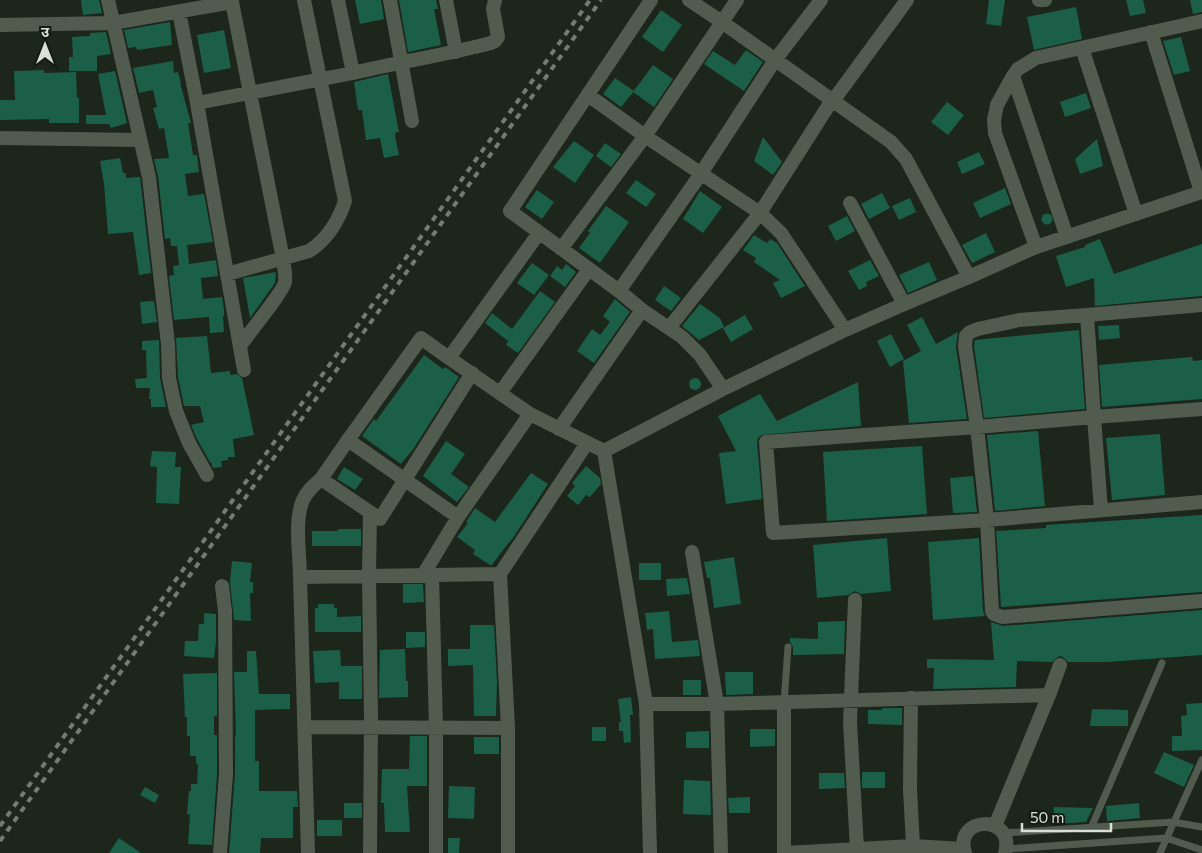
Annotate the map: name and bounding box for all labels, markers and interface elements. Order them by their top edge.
north arrow [20,20,70,70]
text: उ [41,23,50,40]
scale bar [1022,800,1111,832]
text: 50 m [1030,808,1064,826]

